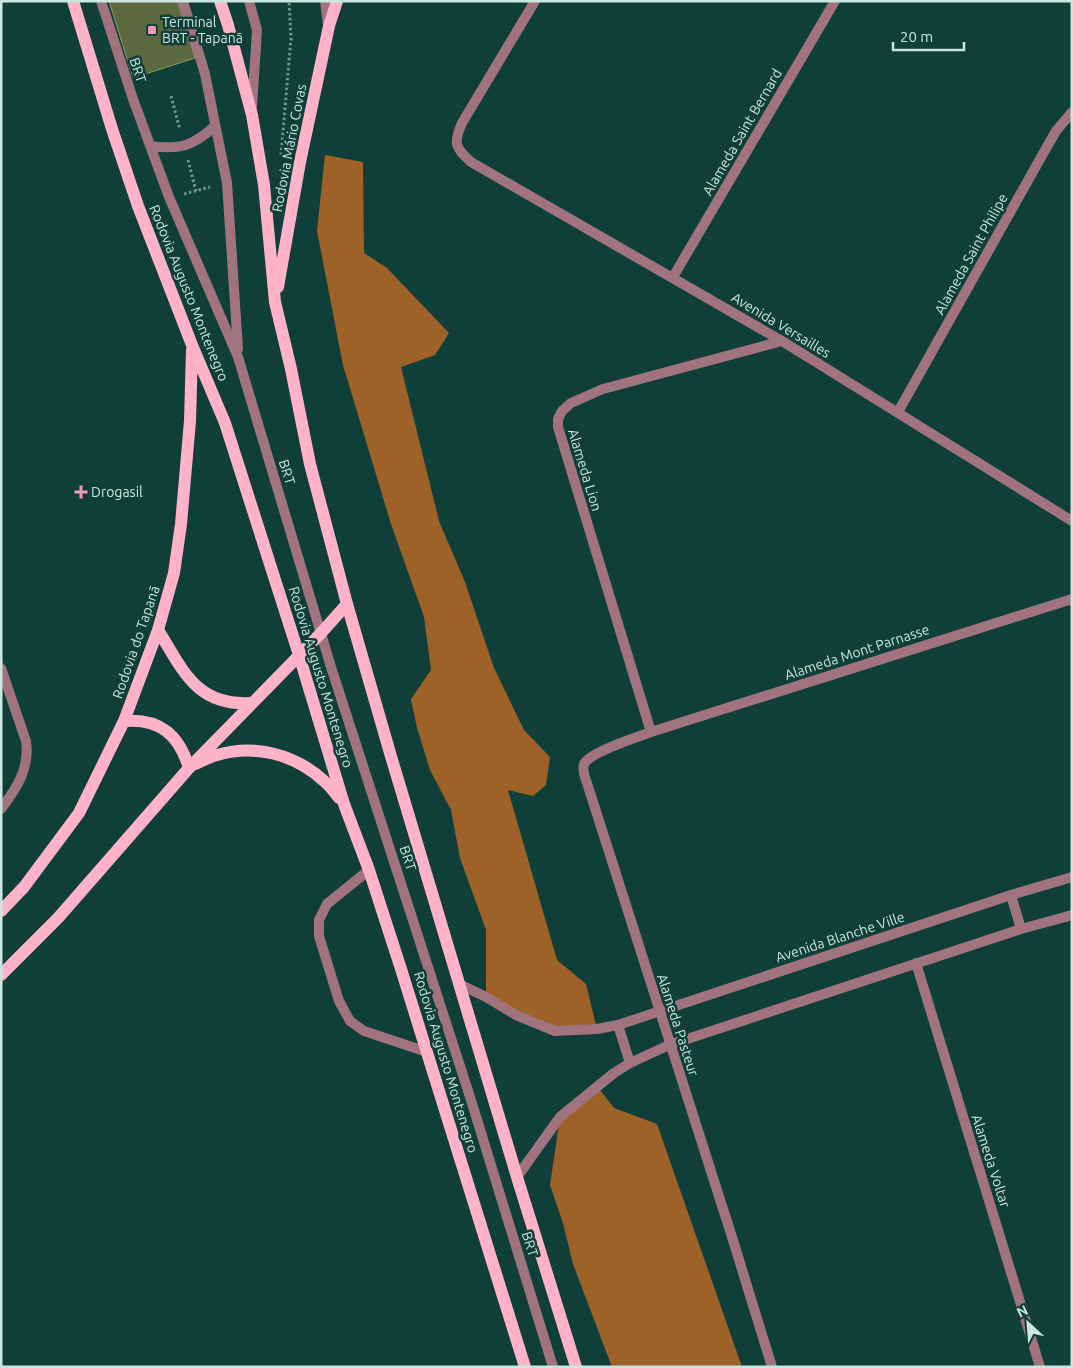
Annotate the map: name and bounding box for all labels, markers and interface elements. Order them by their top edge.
place label: Terminal BRT - Tapanã [162,14,243,46]
scale bar [893,20,964,52]
marker: Terminal BRT - Tapanã [146,24,158,36]
text: 20 m [900,28,933,45]
street label: BRT [126,55,150,85]
street label: Alameda Saint Bernard [699,66,785,198]
street label: Rodovia Mário Covas [269,83,309,213]
street label: Alameda Saint Philipe [931,191,1011,317]
street label: Rodovia Augusto Montenegro [146,202,232,384]
street label: Avenida Versailles [729,289,833,361]
street label: Alameda Lion [565,427,605,513]
street label: BRT [276,458,298,487]
place label: Drogasil [91,484,143,500]
marker: Drogasil [75,486,87,498]
street label: Rodovia do Tapanã [109,583,163,701]
street label: Rodovia Augusto Montenegro [286,584,356,770]
street label: Alameda Mont Parnasse [783,621,931,683]
street label: BRT [396,843,420,873]
street label: Avenida Blanche Ville [774,909,906,965]
street label: Rodovia Augusto Montenegro [411,969,481,1155]
street label: Alameda Pasteur [654,972,702,1079]
street label: Alameda Voltar [968,1113,1014,1210]
street label: BRT [519,1230,541,1259]
north arrow [1003,1298,1053,1348]
text: N [1014,1302,1031,1321]

